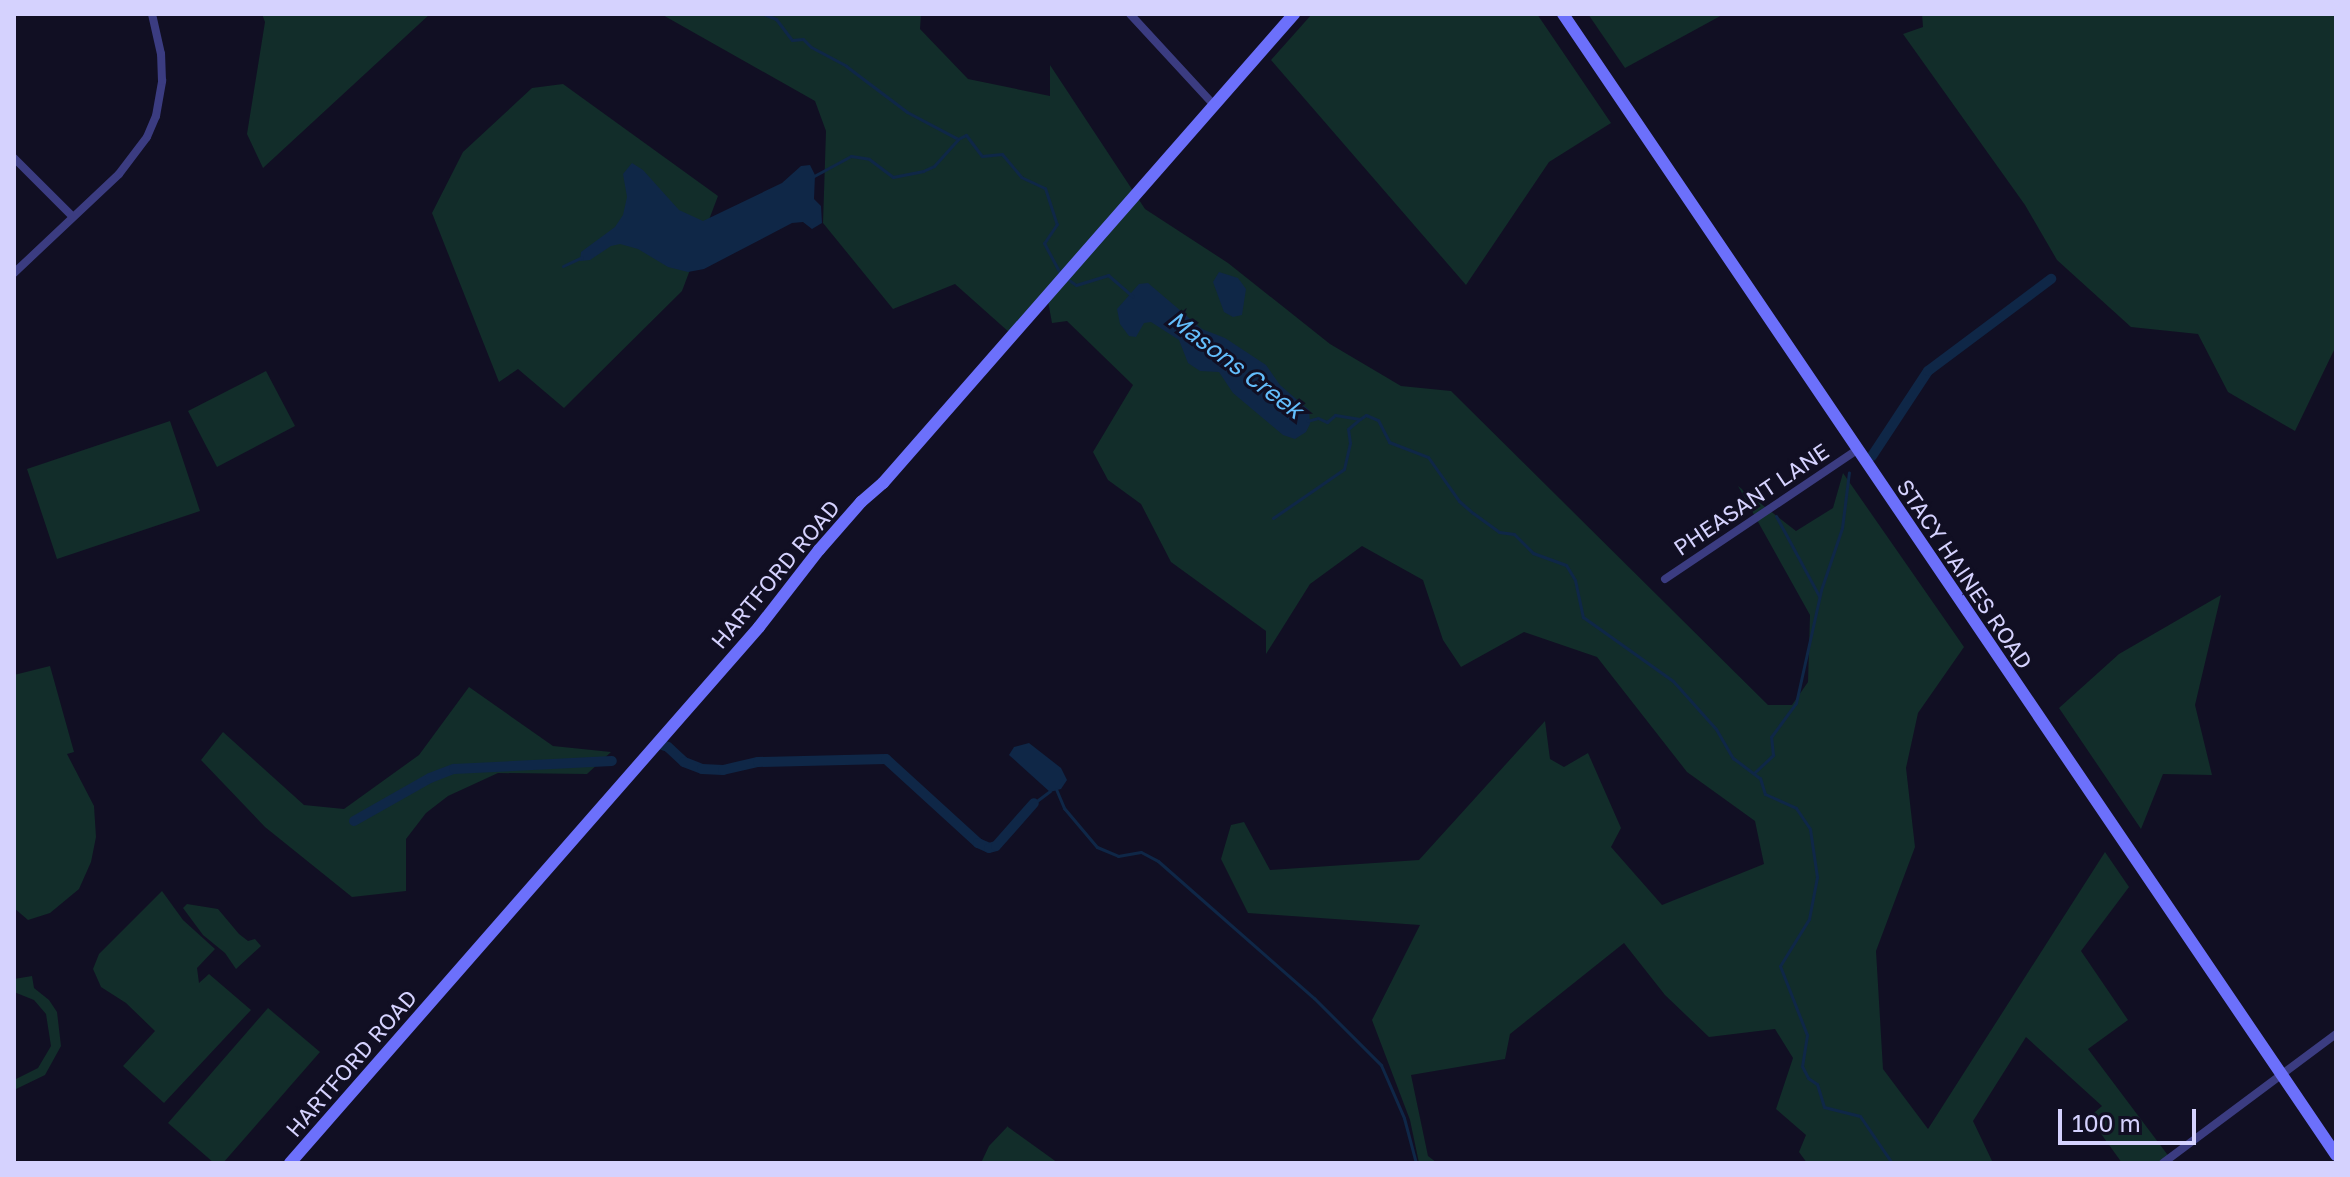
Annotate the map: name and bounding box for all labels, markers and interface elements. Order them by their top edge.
water label: Masons Creek [1163,304,1309,424]
street label: PHEASANT LANE [1668,437,1834,561]
street label: STACY HAINES ROAD [1892,474,2038,674]
street label: HARTFORD ROAD [705,494,845,654]
street label: HARTFORD ROAD [280,984,422,1142]
scale bar [2062,1093,2200,1143]
text: 100 m [2072,1108,2141,1137]

